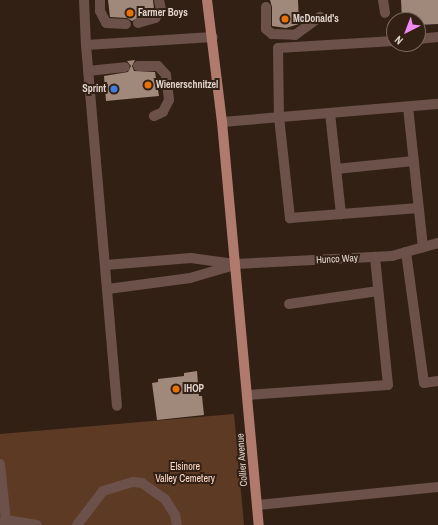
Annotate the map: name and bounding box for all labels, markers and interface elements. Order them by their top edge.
place label: Farmer Boys [138,7,188,19]
marker: Farmer Boys [125,8,135,18]
north arrow [386,12,426,52]
place label: McDonald's [293,13,339,25]
marker: McDonald's [280,14,290,24]
text: N [392,33,406,48]
place label: Wienerschnitzel [156,79,218,91]
marker: Wienerschnitzel [143,80,153,90]
place label: Sprint [82,83,106,95]
marker: Sprint [109,84,119,94]
street label: Hunco Way [316,252,358,266]
place label: IHOP [184,383,204,395]
marker: IHOP [171,384,181,394]
street label: Collier Avenue [234,433,250,487]
park label: Elsinore Valley Cemetery [155,460,215,484]

